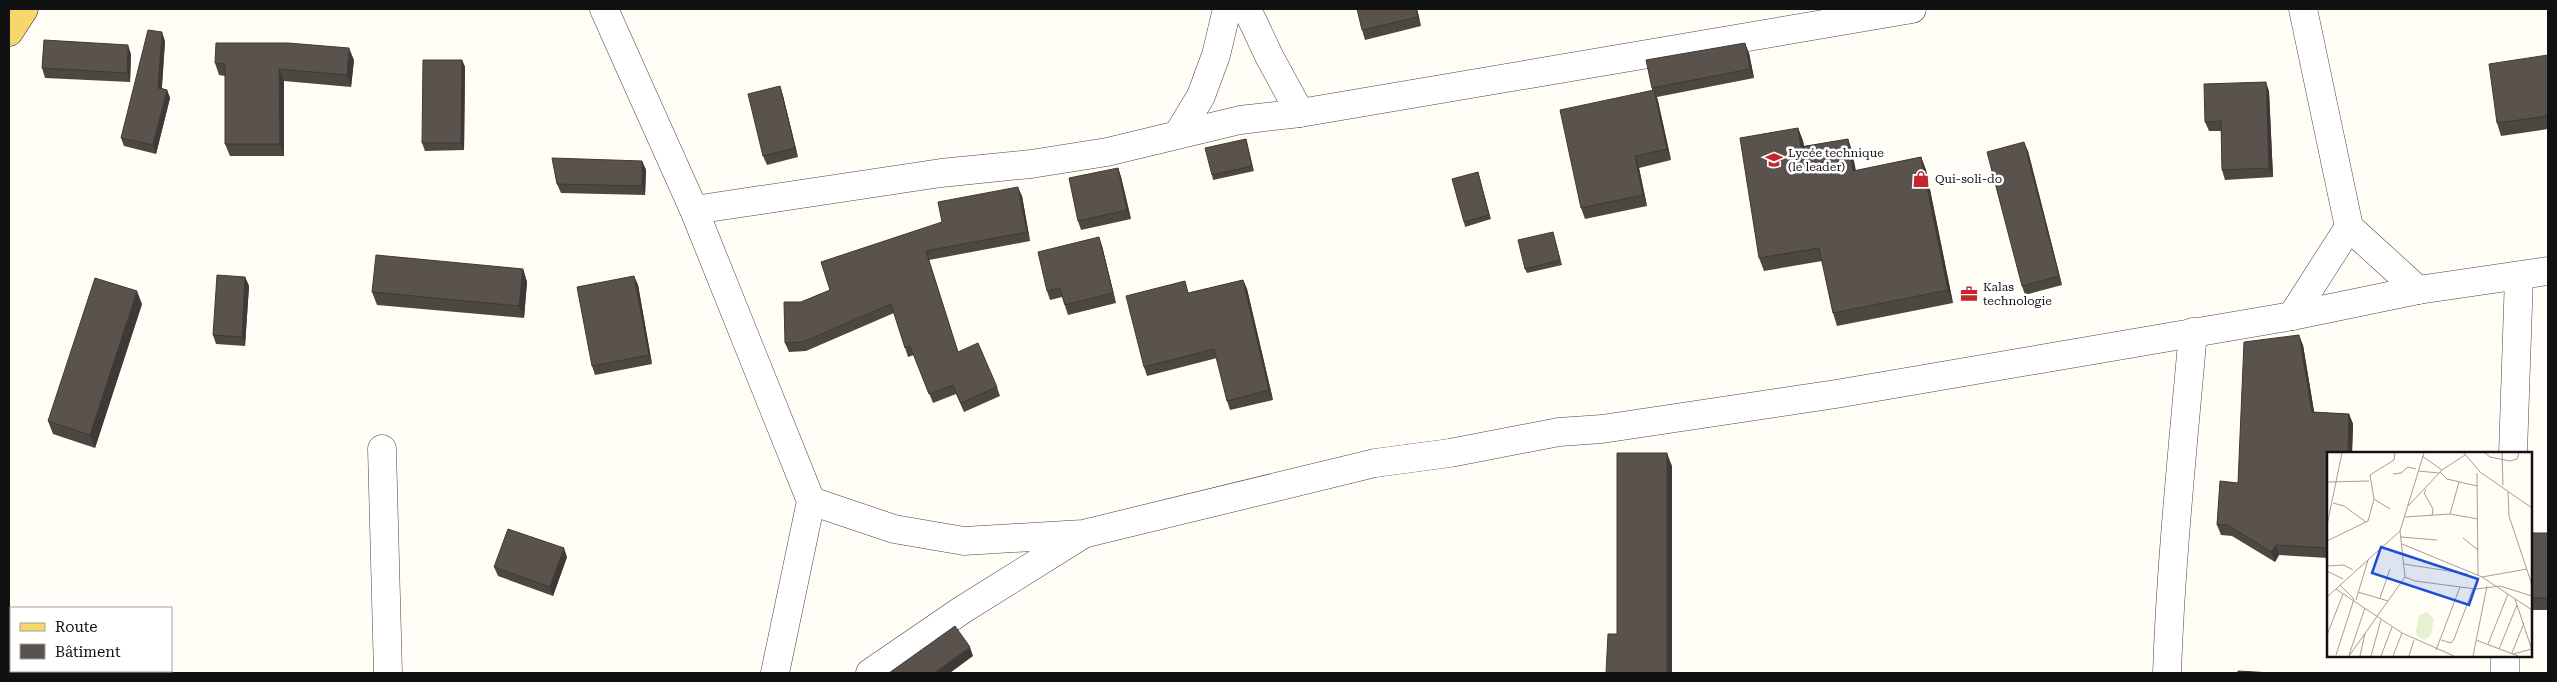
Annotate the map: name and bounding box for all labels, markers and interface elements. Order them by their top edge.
place label: Lycée technique (le leader) [1788,146,1884,174]
school or university icon: Lycée technique (le leader) [1764,150,1784,170]
shop icon: Qui-soli-do [1911,169,1931,189]
place label: Qui-soli-do [1935,172,2002,186]
place label: Kalas technologie [1983,280,2052,308]
office icon: Kalas technologie [1959,284,1979,304]
inset map [2327,452,2532,657]
legend [10,607,172,672]
text: Route [55,618,97,636]
text: Bâtiment [55,643,121,661]

